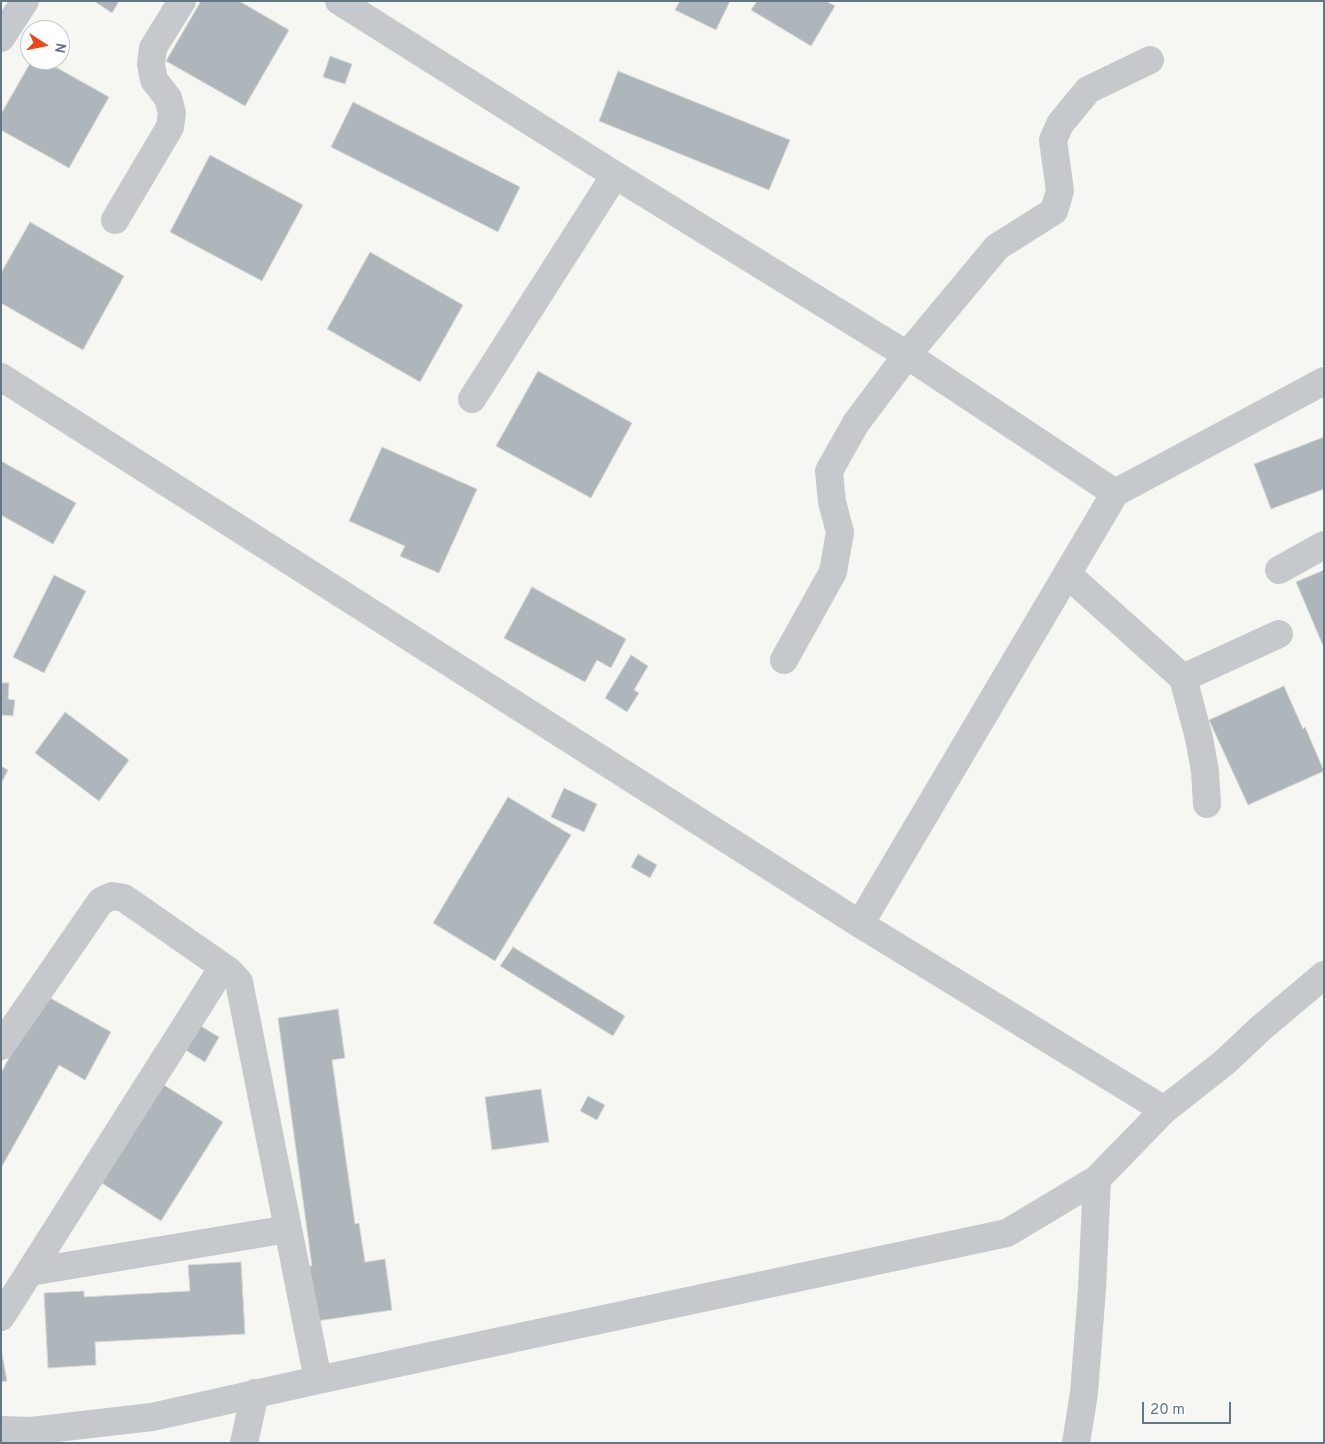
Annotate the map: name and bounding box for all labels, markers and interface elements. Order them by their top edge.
north arrow [20,20,70,70]
text: N [50,41,69,54]
scale bar [1145,1392,1234,1424]
text: 20 m [1150,1401,1185,1420]

